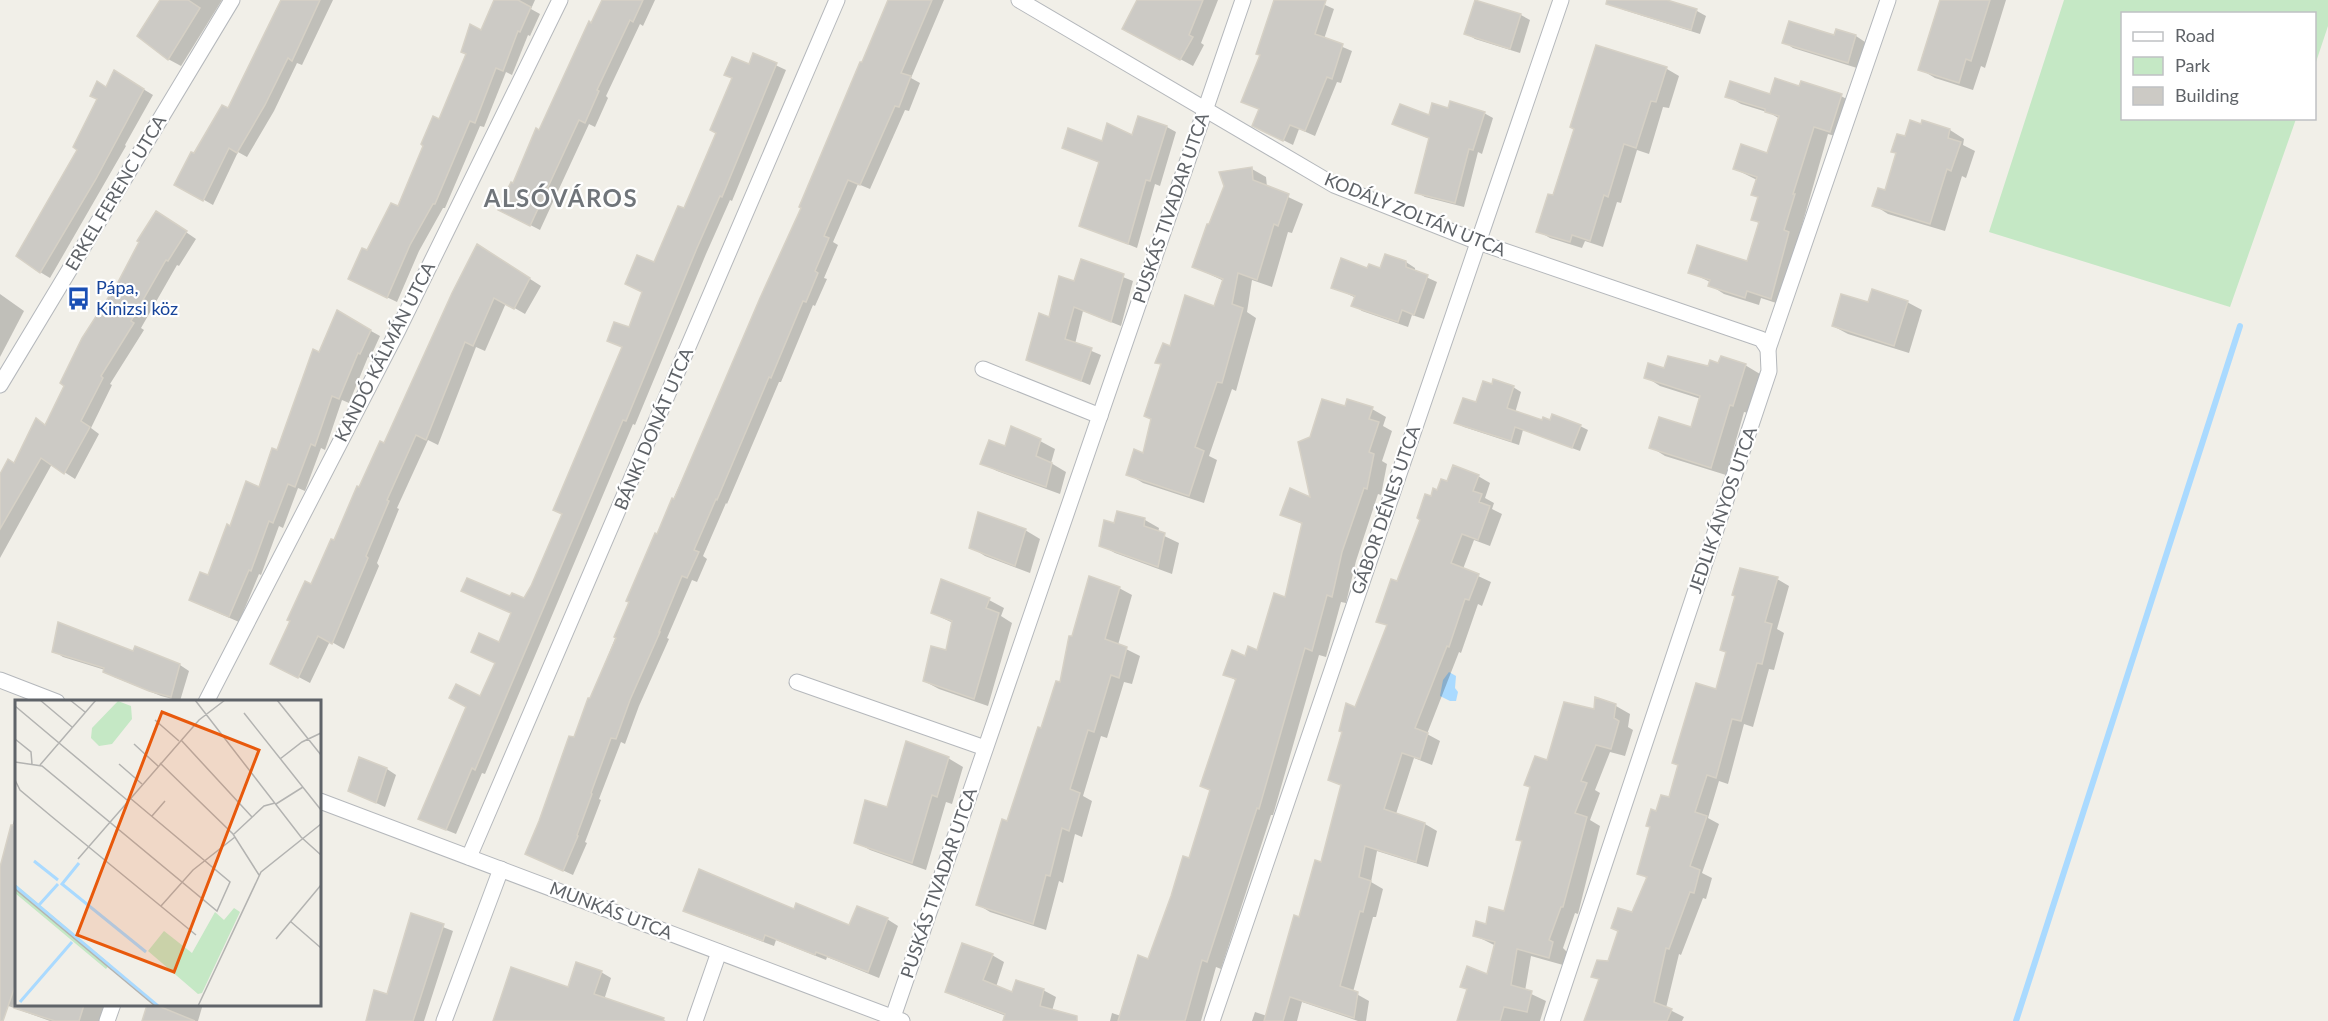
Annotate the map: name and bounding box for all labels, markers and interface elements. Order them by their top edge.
legend [2121,12,2316,120]
text: Road [2175,24,2215,46]
text: Park [2175,54,2211,76]
text: Building [2175,84,2239,106]
street label: PUSKÁS TIVADAR UTCA [1127,109,1213,306]
street label: ERKEL FERENC UTCA [60,110,171,274]
street label: KODÁLY ZOLTÁN UTCA [1321,168,1510,261]
district label: ALSÓVÁROS [483,183,638,212]
street label: KANDÓ KÁLMÁN UTCA [329,257,439,445]
place label: Pápa, Kinizsi köz [96,276,178,319]
bus stop icon: Pápa, Kinizsi köz [65,285,91,311]
street label: BÁNKI DONÁT UTCA [609,344,697,513]
street label: GÁBOR DÉNES UTCA [1346,422,1425,597]
street label: JEDLIK ÁNYOS UTCA [1683,423,1761,596]
inset map [15,700,321,1006]
street label: PUSKÁS TIVADAR UTCA [895,784,981,981]
street label: MUNKÁS UTCA [547,877,677,944]

